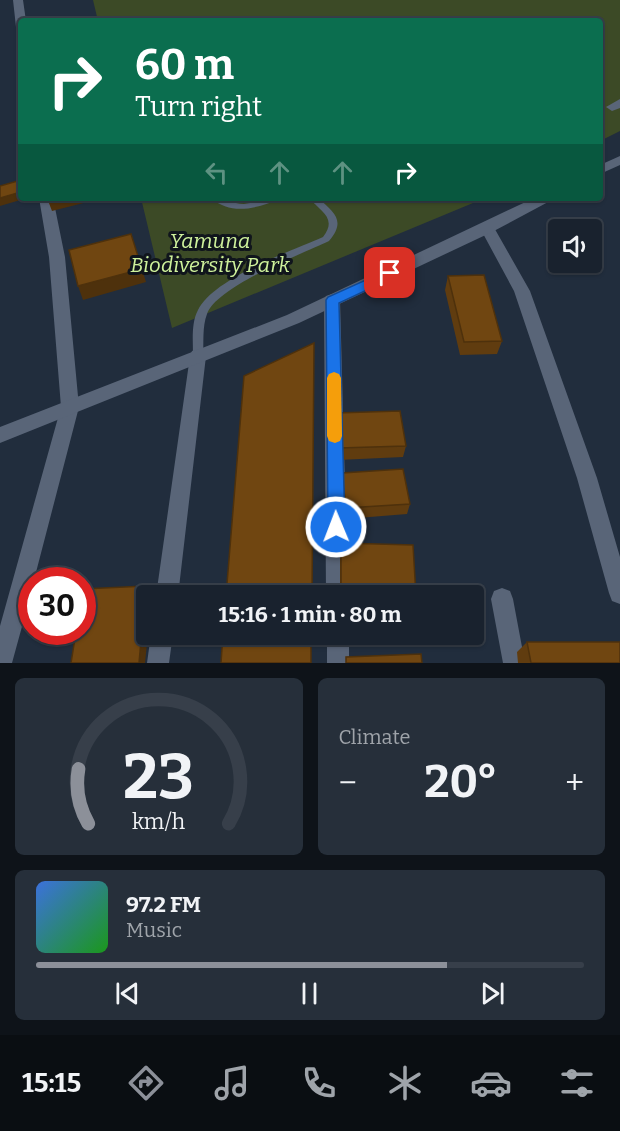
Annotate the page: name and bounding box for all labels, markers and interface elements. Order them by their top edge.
text: 60 m [135,40,234,90]
icon: right [36,42,114,120]
text: Turn right [135,91,262,123]
icon: left [200,156,233,189]
icon: ahead [263,156,296,189]
icon: ahead [326,156,359,189]
icon: right [389,156,422,189]
map controls [548,219,602,273]
button: sound [548,219,602,273]
park label: Yamuna Biodiversity Park [130,228,290,278]
pin [364,247,415,298]
icon: arrive [373,256,406,289]
position arrow [304,495,368,559]
speed limit sign: 30 [18,567,96,645]
text: 15:16 · 1 min · 80 m [218,601,402,628]
text: Climate [339,725,410,749]
text: 23 [123,740,194,815]
text: 20° [424,755,498,809]
text: − [339,763,357,803]
text: + [565,763,584,803]
text: km/h [132,809,185,835]
text: 97.2 FM [126,891,201,918]
text: Music [126,918,182,942]
icon: previous [111,977,144,1010]
icon: pause [293,977,326,1010]
icon: next [476,977,509,1010]
icon: directions [125,1062,167,1104]
icon: music [211,1062,253,1104]
icon: phone [298,1062,340,1104]
icon: climate [384,1062,426,1104]
icon: car [470,1062,512,1104]
icon: filters [556,1062,598,1104]
text: 15:15 [22,1067,81,1099]

